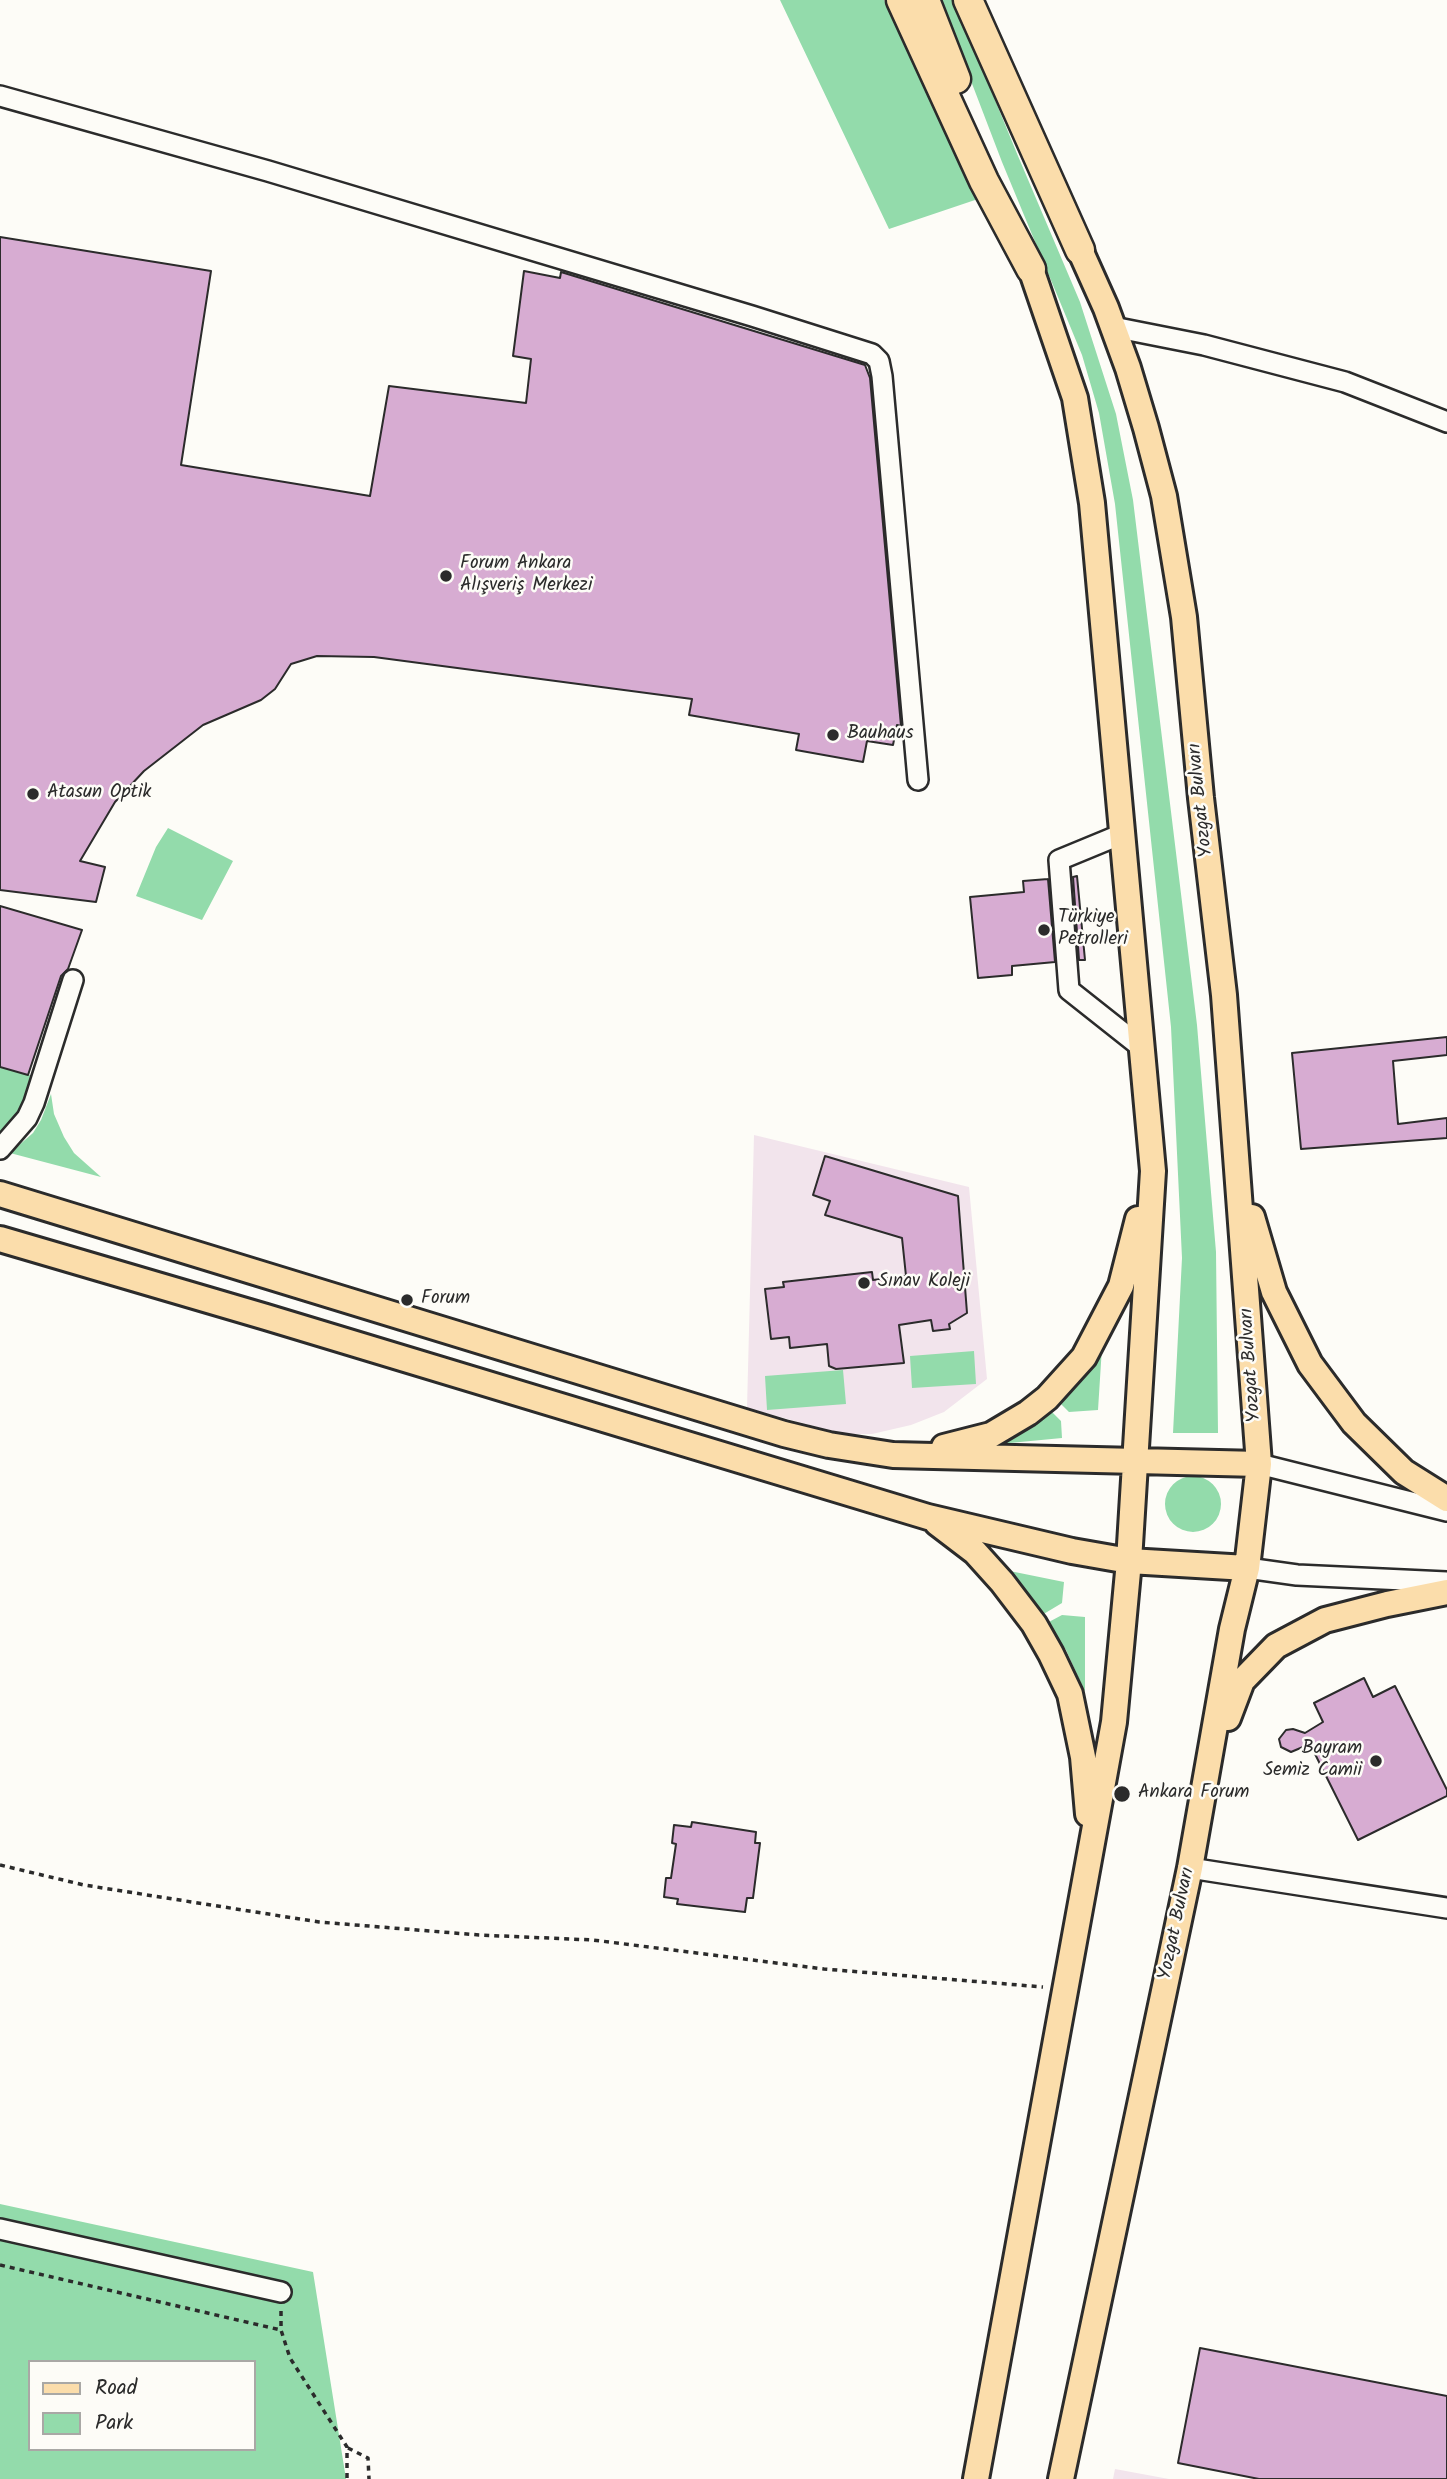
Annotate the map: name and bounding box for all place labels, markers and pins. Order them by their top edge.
place label: Forum Ankara Alışveriş Merkezi [460,554,593,598]
marker: Forum Ankara Alışveriş Merkezi [438,568,454,584]
place label: Bauhaus [847,724,913,746]
marker: Bauhaus [825,727,841,743]
place label: Atasun Optik [47,783,151,805]
marker: Atasun Optik [25,786,41,802]
place label: Türkiye Petrolleri [1058,908,1128,952]
marker: Türkiye Petrolleri [1036,922,1052,938]
place label: Sınav Koleji [878,1272,970,1294]
marker: Sınav Koleji [856,1275,872,1291]
place label: Forum [421,1289,470,1311]
marker: Forum [399,1292,415,1308]
place label: Bayram Semiz Camii [1263,1739,1362,1783]
marker: Bayram Semiz Camii [1368,1753,1384,1769]
place label: Ankara Forum [1138,1783,1249,1805]
marker: Ankara Forum [1112,1784,1132,1804]

